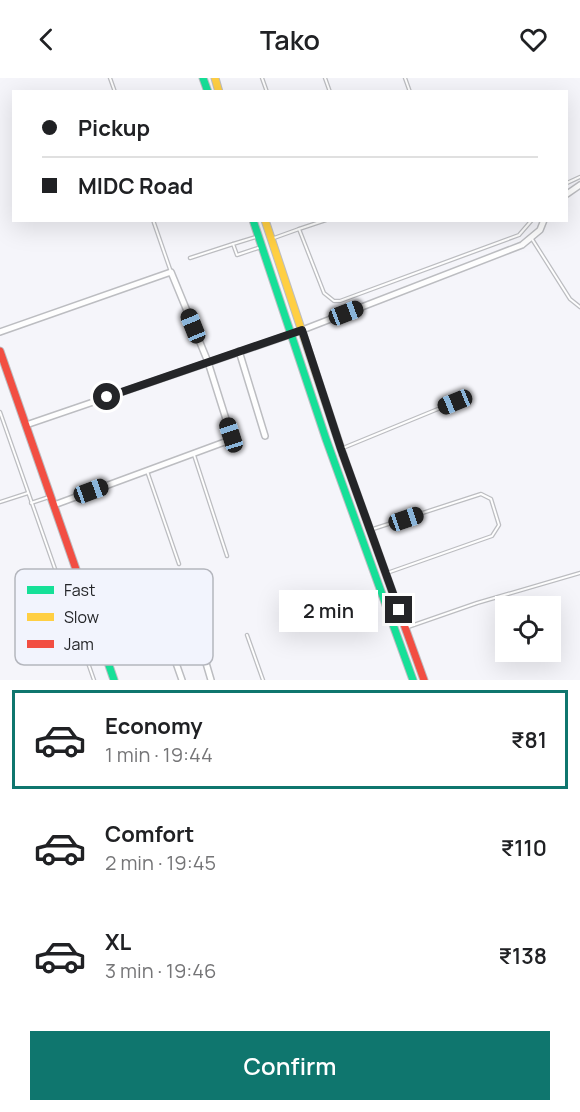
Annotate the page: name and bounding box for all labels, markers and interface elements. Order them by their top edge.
text: Tako [260,21,320,58]
icon: back [30,23,63,56]
icon: heart [517,23,550,56]
text: Pickup [78,113,150,143]
text: MIDC Road [78,171,193,201]
car [326,298,366,328]
car [178,306,208,346]
route start [93,383,120,410]
car [435,387,475,417]
car [217,415,245,455]
car [71,476,111,506]
car [386,505,426,533]
legend [15,569,213,665]
text: Fast [64,579,95,601]
callout: 2 min [279,589,378,631]
route end [385,596,412,623]
map controls [495,596,561,662]
button: locate [495,596,561,662]
text: 2 min [303,597,354,624]
text: Slow [64,606,99,628]
text: Jam [64,633,94,655]
text: Economy [105,711,203,741]
icon: car [33,713,87,767]
text: ₹81 [511,725,547,755]
text: 1 min · 19:44 [105,741,213,768]
text: Comfort [105,819,194,849]
icon: car [33,821,87,875]
text: ₹110 [501,833,547,863]
text: 2 min · 19:45 [105,849,216,876]
text: XL [105,927,131,957]
icon: car [33,929,87,983]
text: ₹138 [498,941,547,971]
text: 3 min · 19:46 [105,957,217,984]
button: Confirm [30,1031,550,1100]

